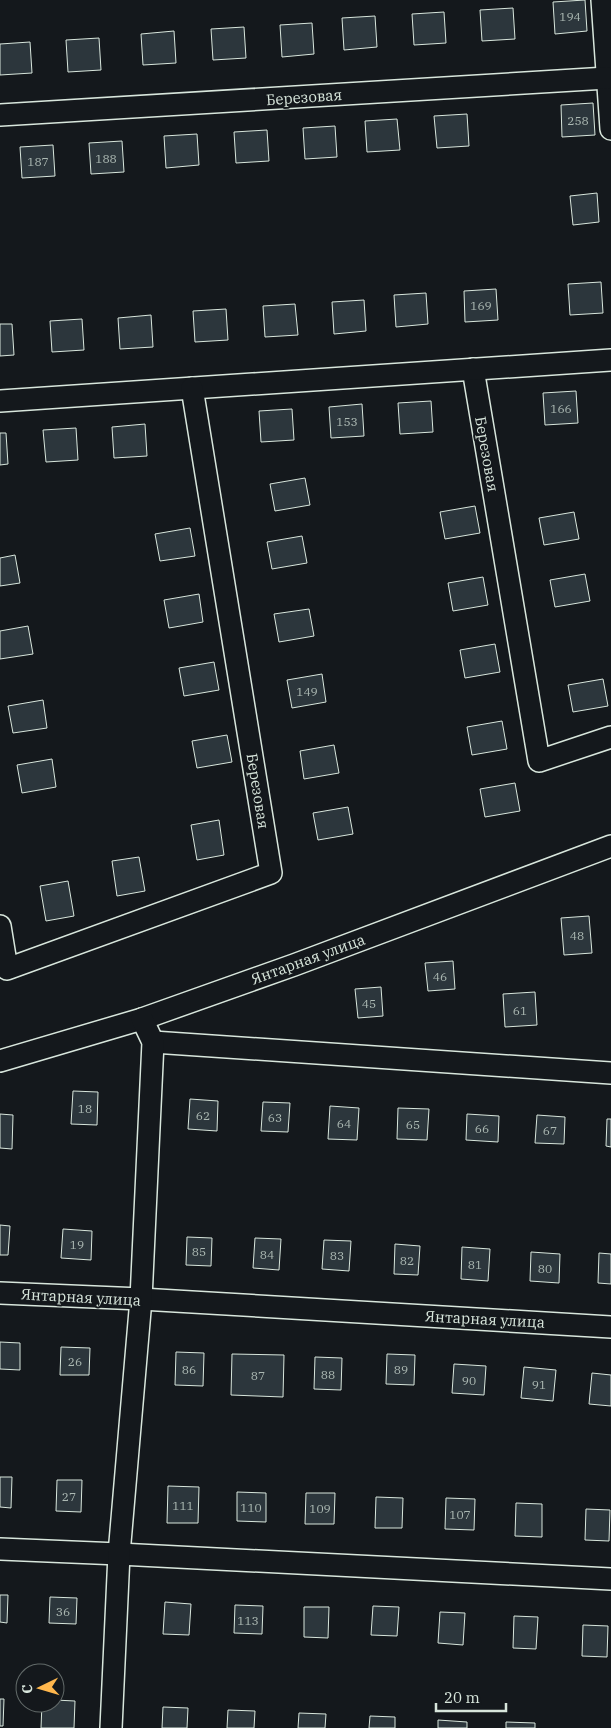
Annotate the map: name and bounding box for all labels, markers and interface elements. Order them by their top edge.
house number: 194 [559,9,581,24]
street label: Березовая [265,85,343,109]
house number: 258 [567,113,589,128]
house number: 188 [95,151,117,166]
house number: 187 [27,154,49,169]
house number: 169 [470,298,492,313]
house number: 166 [550,401,572,416]
house number: 153 [336,414,358,429]
street label: Березовая [471,415,503,493]
house number: 149 [296,684,318,699]
street label: Березовая [243,752,273,830]
house number: 48 [570,928,584,943]
street label: Янтарная улица [248,930,368,988]
house number: 46 [433,969,447,984]
house number: 45 [362,996,376,1011]
house number: 61 [513,1003,527,1018]
house number: 18 [78,1101,92,1116]
house number: 62 [196,1108,210,1123]
house number: 63 [268,1110,282,1125]
house number: 64 [337,1116,351,1131]
house number: 65 [406,1117,420,1132]
house number: 66 [475,1121,489,1136]
house number: 67 [543,1123,557,1138]
house number: 19 [70,1237,84,1252]
house number: 85 [192,1244,206,1259]
house number: 84 [260,1247,274,1262]
house number: 83 [330,1248,344,1263]
house number: 82 [400,1253,414,1268]
house number: 81 [468,1257,482,1272]
house number: 80 [538,1261,552,1276]
street label: Янтарная улица [21,1284,141,1310]
street label: Янтарная улица [425,1306,545,1332]
house number: 26 [68,1354,82,1369]
house number: 86 [182,1362,196,1377]
house number: 89 [394,1362,408,1377]
house number: 88 [321,1367,335,1382]
house number: 87 [251,1368,265,1383]
house number: 90 [462,1373,476,1388]
house number: 91 [532,1377,546,1392]
house number: 27 [62,1489,76,1504]
house number: 111 [172,1498,194,1513]
house number: 110 [240,1500,262,1515]
house number: 109 [309,1501,331,1516]
house number: 107 [449,1507,471,1522]
house number: 36 [56,1604,70,1619]
house number: 113 [237,1613,259,1628]
north arrow [15,1663,65,1713]
scale bar [436,1680,506,1712]
text: С [18,1684,36,1695]
text: 20 m [444,1688,480,1707]

